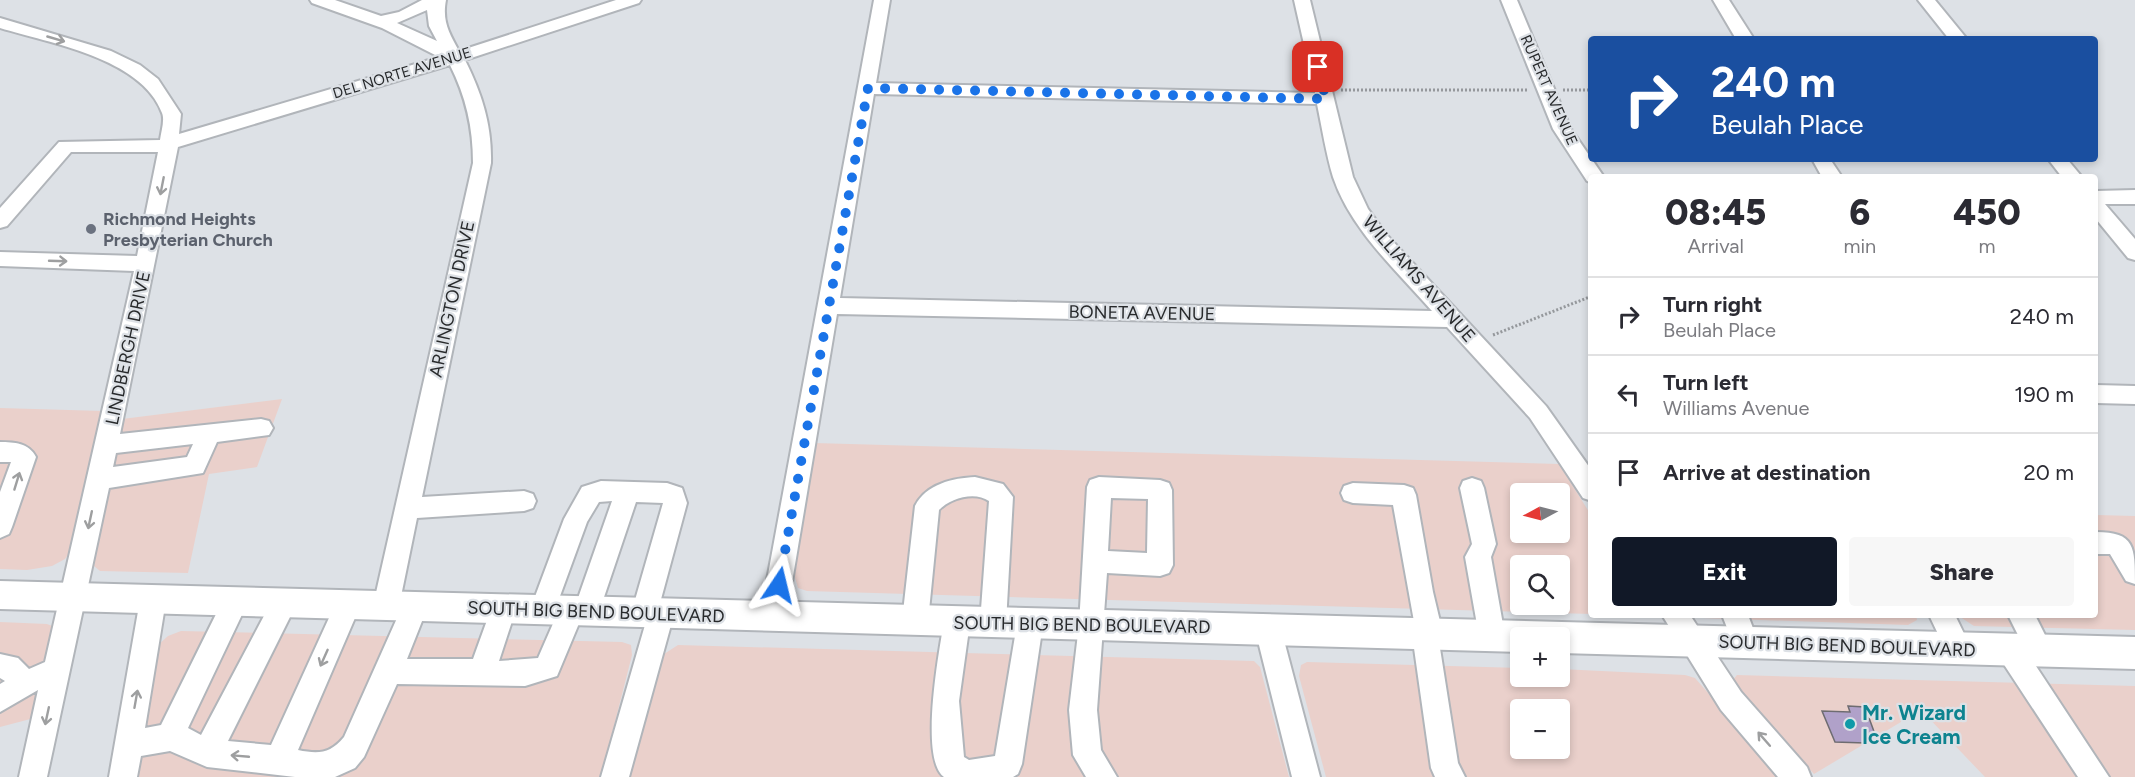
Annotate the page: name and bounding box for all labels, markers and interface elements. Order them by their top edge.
street label: RUPERT AVENUE [1517,32,1581,148]
one-way arrow [46,34,65,45]
pin [1292,41,1343,92]
street label: DEL NORTE AVENUE [330,43,474,103]
icon: arrive [1301,50,1334,83]
text: 240 m [1711,57,1836,108]
icon: right [1612,60,1690,138]
text: Beulah Place [1711,108,1863,141]
one-way arrow [156,176,167,195]
text: 08:45 [1665,191,1766,234]
text: 6 [1849,191,1870,234]
text: 450 [1953,191,2021,234]
place label: Richmond Heights Presbyterian Church [103,208,273,251]
street label: WILLIAMS AVENUE [1358,211,1480,347]
street label: ARLINGTON DRIVE [425,219,479,379]
marker: Richmond Heights Presbyterian Church [84,222,98,236]
text: Arrival [1687,234,1744,258]
text: min [1843,234,1876,258]
text: m [1979,234,1996,258]
one-way arrow [48,256,68,267]
street label: LINDBERGH DRIVE [101,269,155,427]
text: Turn right [1663,291,1762,318]
icon: right [1612,300,1645,333]
street label: BONETA AVENUE [1068,301,1216,325]
text: 240 m [2010,303,2074,330]
text: Beulah Place [1663,318,1776,342]
text: Turn left [1663,369,1749,396]
icon: left [1612,378,1645,411]
text: 190 m [2014,381,2074,408]
text: Williams Avenue [1663,396,1809,420]
icon: arrive [1612,456,1645,489]
text: Arrive at destination [1663,459,1871,486]
text: 20 m [2023,459,2074,486]
one-way arrow [12,472,23,491]
north arrow [1510,483,1570,543]
map controls [1510,483,1570,759]
one-way arrow [83,510,95,529]
button: Exit [1612,537,1837,606]
button: Share [1849,537,2074,606]
position arrow [747,553,811,617]
button: search [1510,555,1570,615]
street label: SOUTH BIG BEND BOULEVARD [467,597,725,627]
street label: SOUTH BIG BEND BOULEVARD [953,612,1211,638]
button: + [1510,627,1570,687]
street label: SOUTH BIG BEND BOULEVARD [1718,631,1976,661]
one-way arrow [318,648,330,666]
one-way arrow [131,689,142,709]
button: − [1510,699,1570,759]
place label: Mr. Wizard Ice Cream [1862,700,1966,749]
one-way arrow [40,707,52,726]
marker: Mr. Wizard Ice Cream [1843,717,1857,731]
one-way arrow [1757,732,1771,747]
one-way arrow [231,750,251,761]

